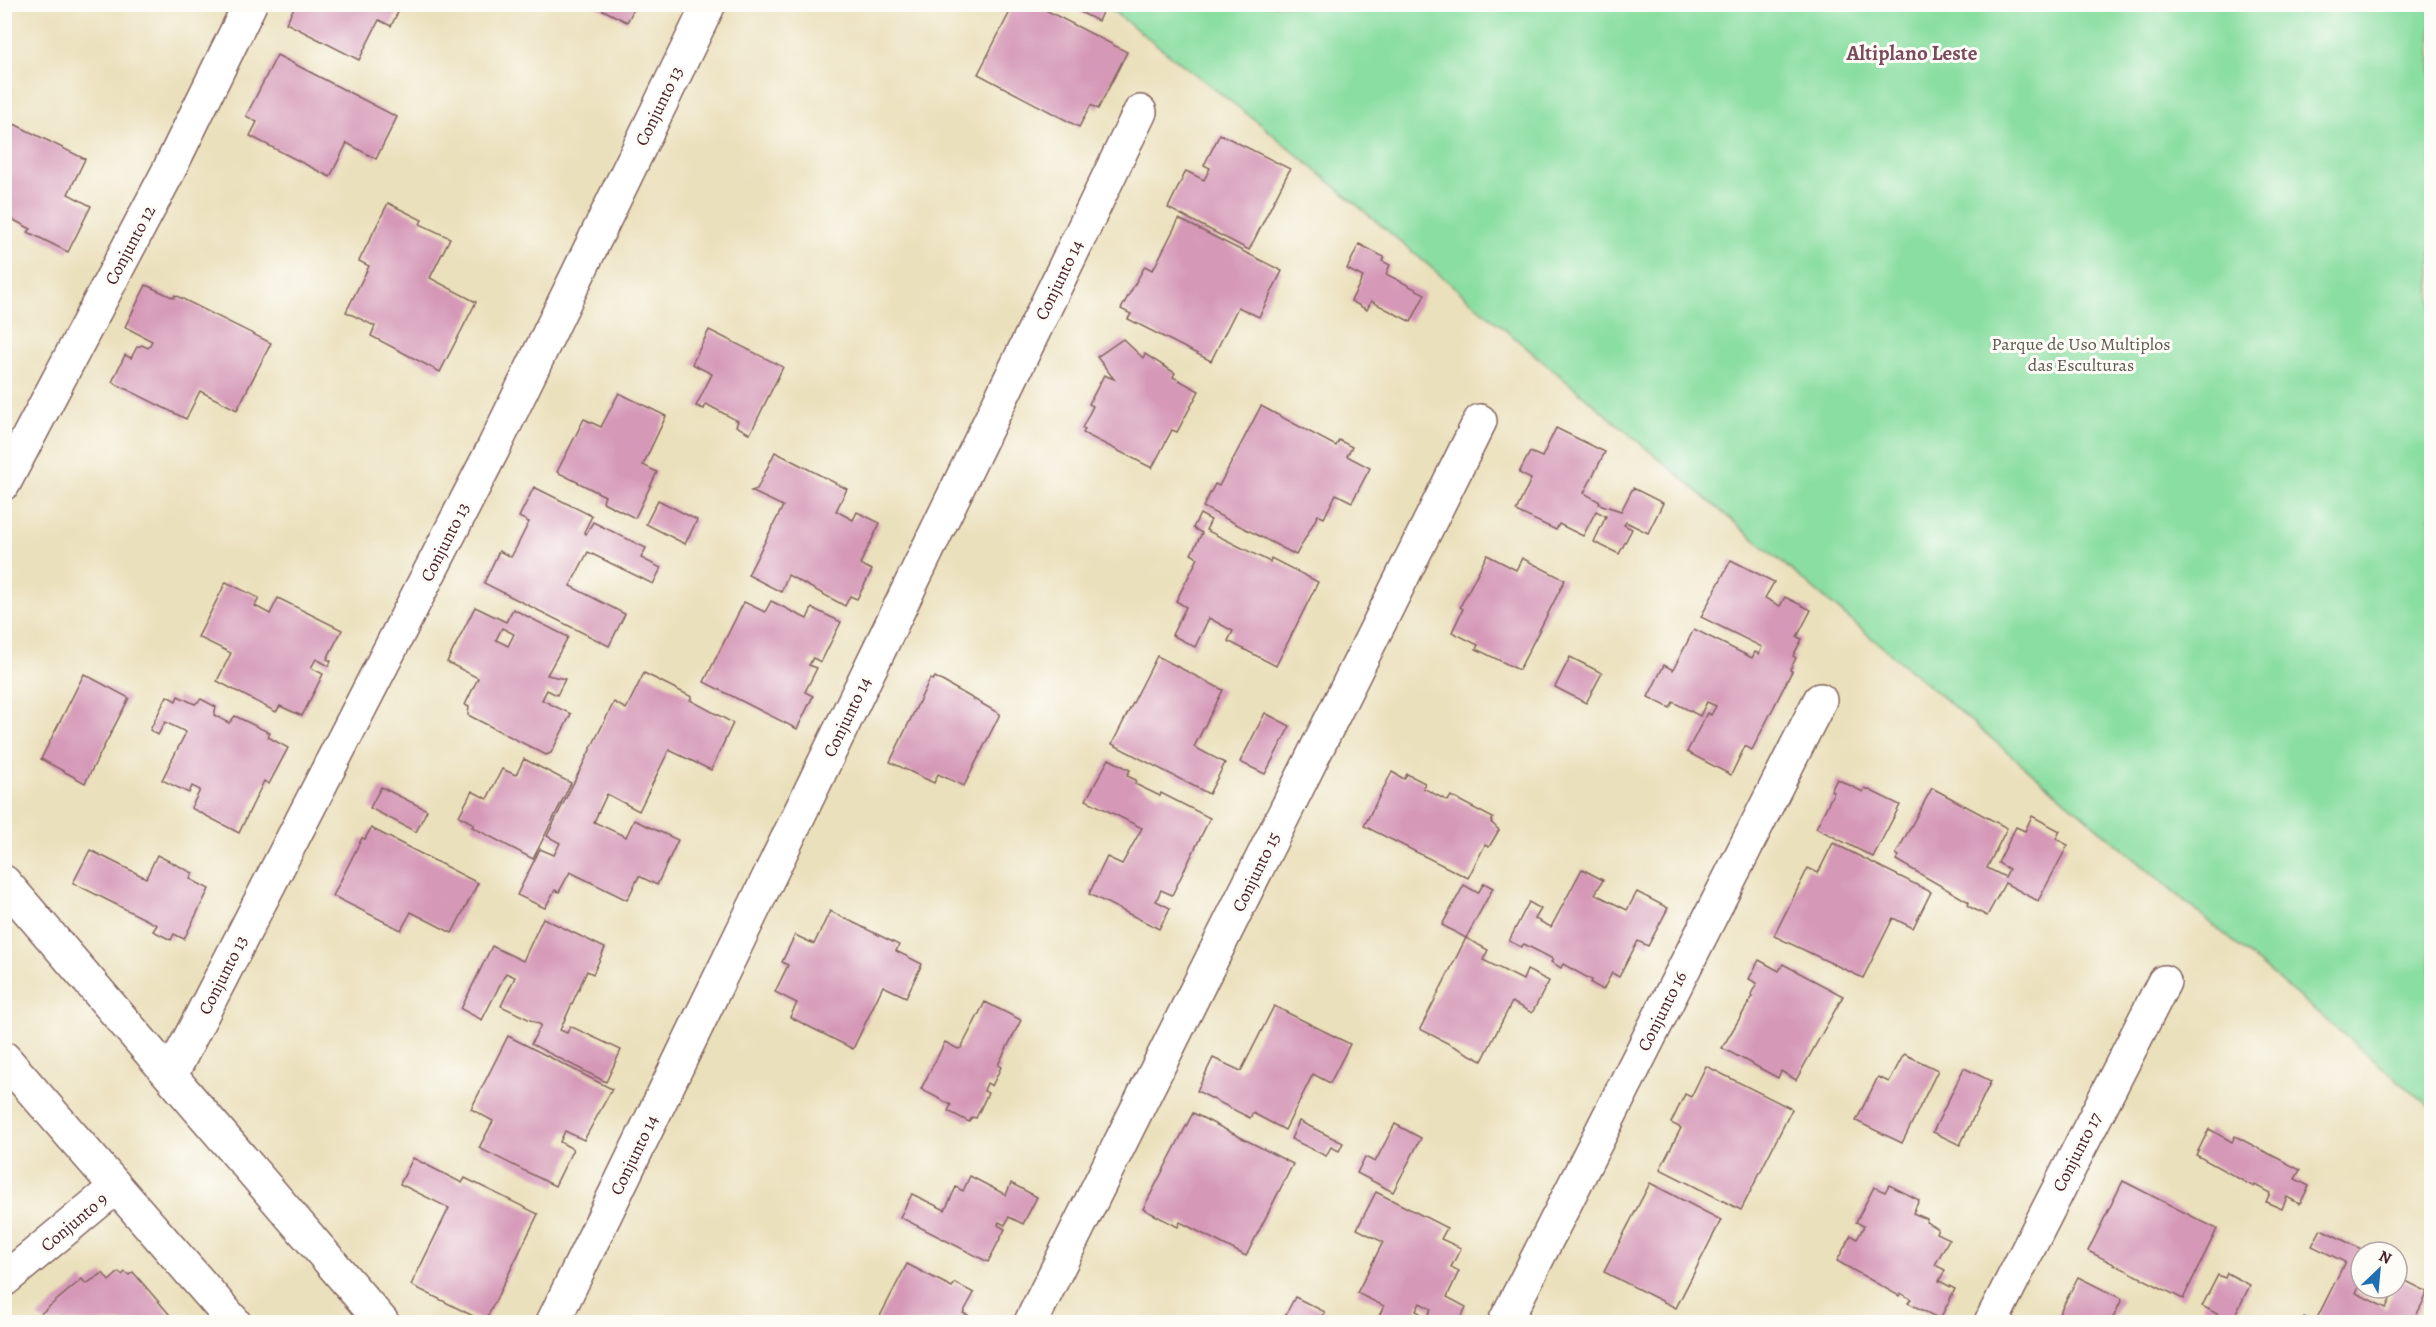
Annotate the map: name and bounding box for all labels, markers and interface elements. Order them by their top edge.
district label: Altiplano Leste [1846,39,1978,67]
street label: Conjunto 13 [629,62,689,150]
street label: Conjunto 12 [99,201,161,289]
street label: Conjunto 14 [1029,236,1089,324]
park label: Parque de Uso Multiplos das Esculturas [1992,332,2170,377]
street label: Conjunto 13 [415,498,475,586]
street label: Conjunto 14 [817,673,877,761]
street label: Conjunto 15 [1226,828,1286,916]
street label: Conjunto 13 [193,931,253,1019]
street label: Conjunto 16 [1632,967,1692,1055]
street label: Conjunto 17 [2047,1108,2107,1196]
street label: Conjunto 14 [604,1111,664,1199]
street label: Conjunto 9 [35,1187,113,1257]
north arrow [2349,1240,2409,1300]
text: N [2375,1245,2396,1270]

